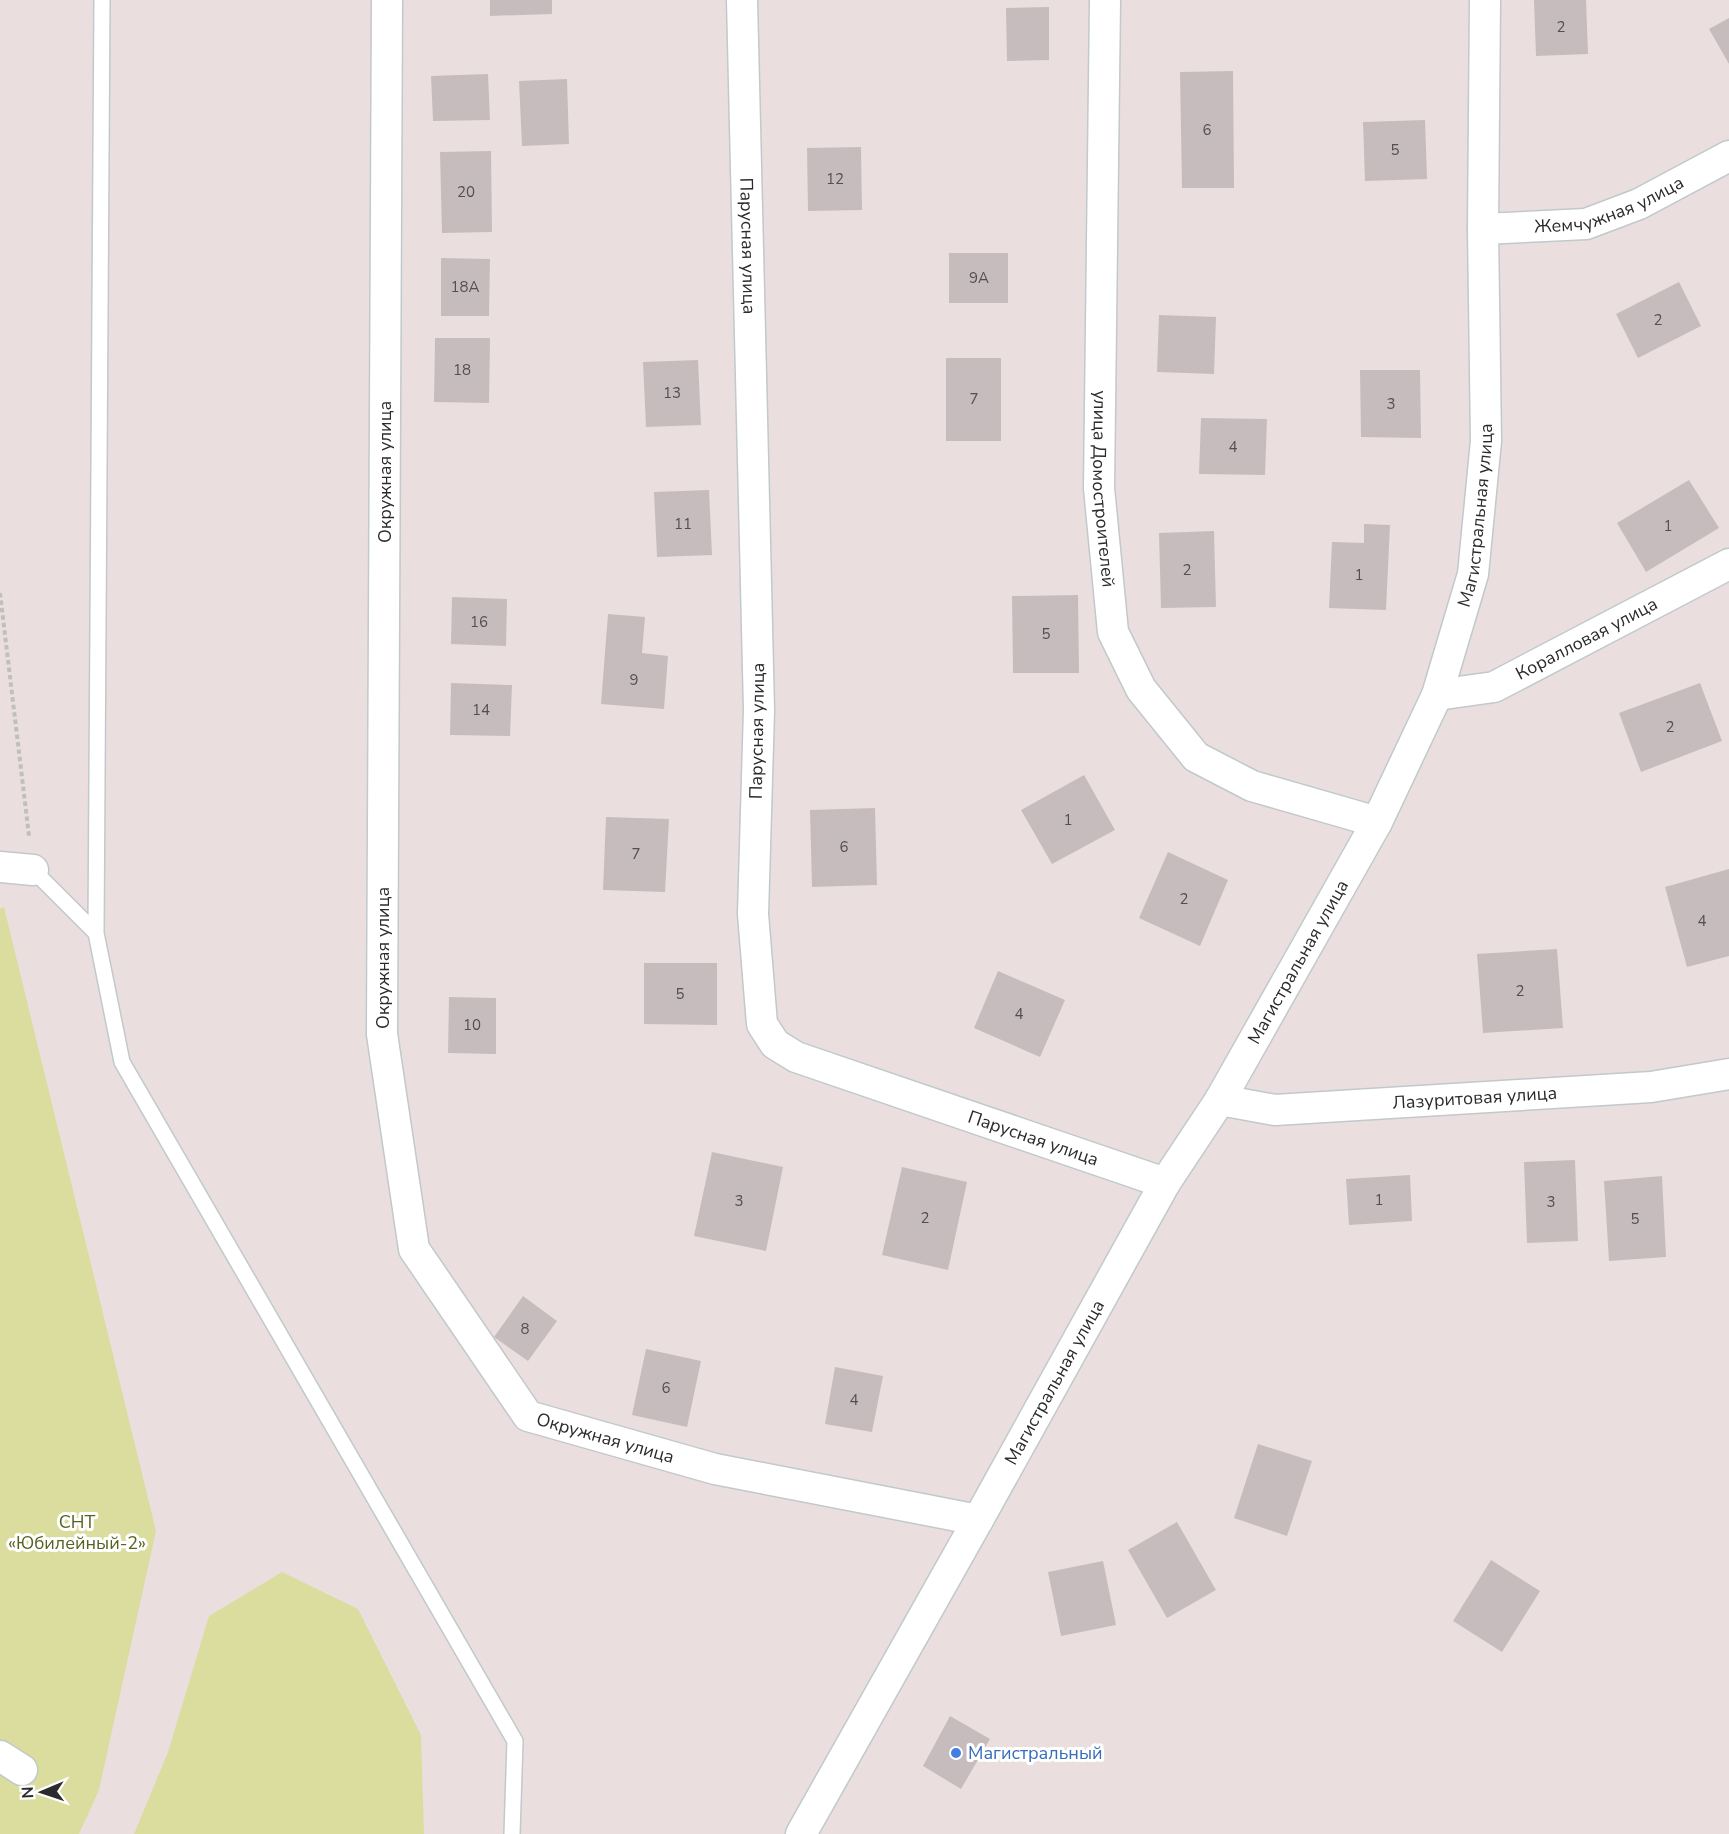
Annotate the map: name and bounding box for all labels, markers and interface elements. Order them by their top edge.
house number: 2 [1556,17,1566,37]
house number: 6 [1202,120,1212,140]
house number: 5 [1390,140,1400,160]
house number: 12 [826,169,844,189]
street label: Жемчужная улица [1534,170,1688,238]
street label: Парусная улица [734,177,762,314]
house number: 20 [457,182,475,202]
house number: 9А [969,268,989,288]
house number: 18А [451,277,480,297]
house number: 2 [1653,310,1663,330]
house number: 18 [453,360,471,380]
house number: 13 [663,383,681,403]
house number: 7 [969,389,979,409]
street label: улица Домостроителей [1087,390,1121,588]
house number: 3 [1386,394,1396,414]
street label: Окружная улица [373,401,397,543]
street label: Магистральная улица [1452,423,1498,610]
house number: 4 [1228,437,1238,457]
house number: 11 [674,514,692,534]
house number: 1 [1663,516,1673,536]
house number: 2 [1182,560,1192,580]
house number: 1 [1354,565,1364,585]
street label: Коралловая улица [1511,592,1662,686]
house number: 16 [470,612,488,632]
house number: 5 [1041,624,1051,644]
street label: Парусная улица [744,663,770,799]
house number: 9 [629,670,639,690]
house number: 14 [472,700,490,720]
house number: 2 [1665,717,1675,737]
house number: 1 [1063,810,1073,830]
house number: 6 [839,837,849,857]
house number: 7 [631,844,641,864]
street label: Магистральная улица [1242,875,1354,1048]
street label: Окружная улица [371,887,395,1029]
house number: 2 [1179,889,1189,909]
house number: 4 [1697,911,1707,931]
house number: 2 [1515,981,1525,1001]
house number: 5 [675,984,685,1004]
house number: 4 [1014,1004,1024,1024]
house number: 10 [463,1015,481,1035]
street label: Лазуритовая улица [1392,1081,1558,1115]
street label: Парусная улица [965,1105,1102,1171]
house number: 1 [1374,1190,1384,1210]
house number: 3 [734,1191,744,1211]
house number: 3 [1546,1192,1556,1212]
house number: 2 [920,1208,930,1228]
house number: 5 [1630,1209,1640,1229]
street label: Магистральная улица [999,1295,1110,1469]
house number: 8 [520,1319,530,1339]
house number: 6 [661,1378,671,1398]
house number: 4 [849,1390,859,1410]
street label: Окружная улица [534,1407,677,1469]
park label: СНТ «Юбилейный-2» [8,1510,146,1555]
place label: Магистральный [968,1741,1103,1765]
marker: Магистральный [949,1746,963,1760]
north arrow [12,1762,72,1822]
text: N [17,1786,39,1799]

